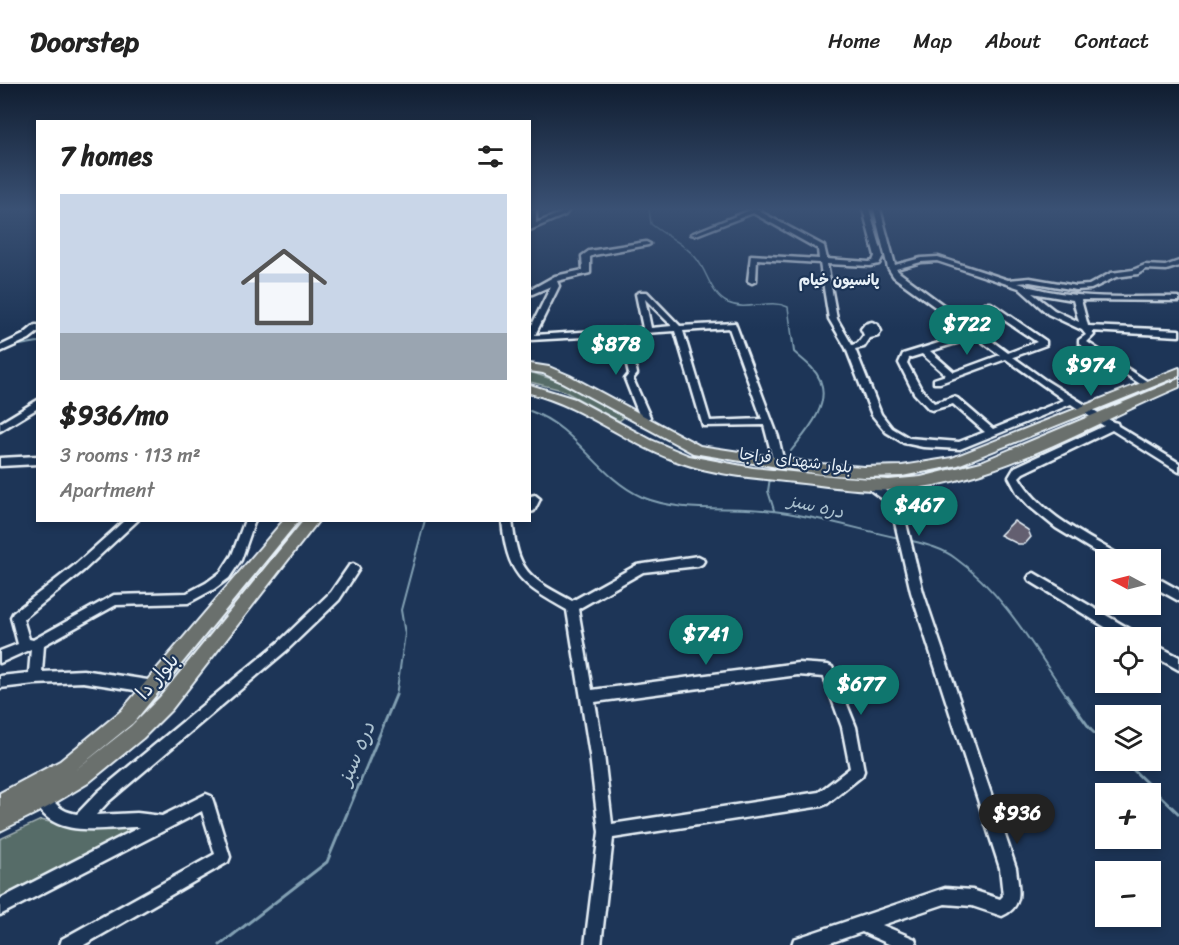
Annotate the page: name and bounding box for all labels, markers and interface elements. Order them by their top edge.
text: Doorstep [30,17,139,66]
text: Home [828,22,880,60]
text: Map [913,22,952,60]
text: About [985,22,1042,60]
text: Contact [1075,22,1149,60]
text: 7 homes [60,133,152,179]
icon: filters [474,140,507,173]
icon: home [230,233,338,341]
district label: پانسیون خیام [799,267,880,293]
pin: $722 [931,305,1003,356]
text: $722 [943,307,991,342]
pin: $878 [580,325,652,376]
text: $878 [592,327,641,362]
pin: $974 [1055,346,1127,397]
text: $974 [1066,348,1116,383]
text: $936/mo [60,392,169,438]
text: 3 rooms · 113 m² [60,438,201,473]
street label: بلوار شهدای فراجا [738,439,854,482]
text: Apartment [60,473,154,508]
water label: دره سبز [783,484,847,528]
pin: $467 [883,486,955,537]
text: $467 [895,488,943,523]
north arrow [1095,549,1161,615]
map controls [1095,549,1161,927]
pin: $741 [670,615,742,666]
text: $741 [683,617,729,652]
button: locate [1095,627,1161,693]
street label: بلوار دا [127,645,188,708]
pin: $677 [825,665,897,716]
text: $677 [837,667,885,702]
button: layers [1095,705,1161,771]
water label: دره سبز [324,715,386,793]
button: + [1095,783,1161,849]
pin: $936 [981,794,1053,845]
text: $936 [993,796,1041,831]
button: − [1095,861,1161,927]

